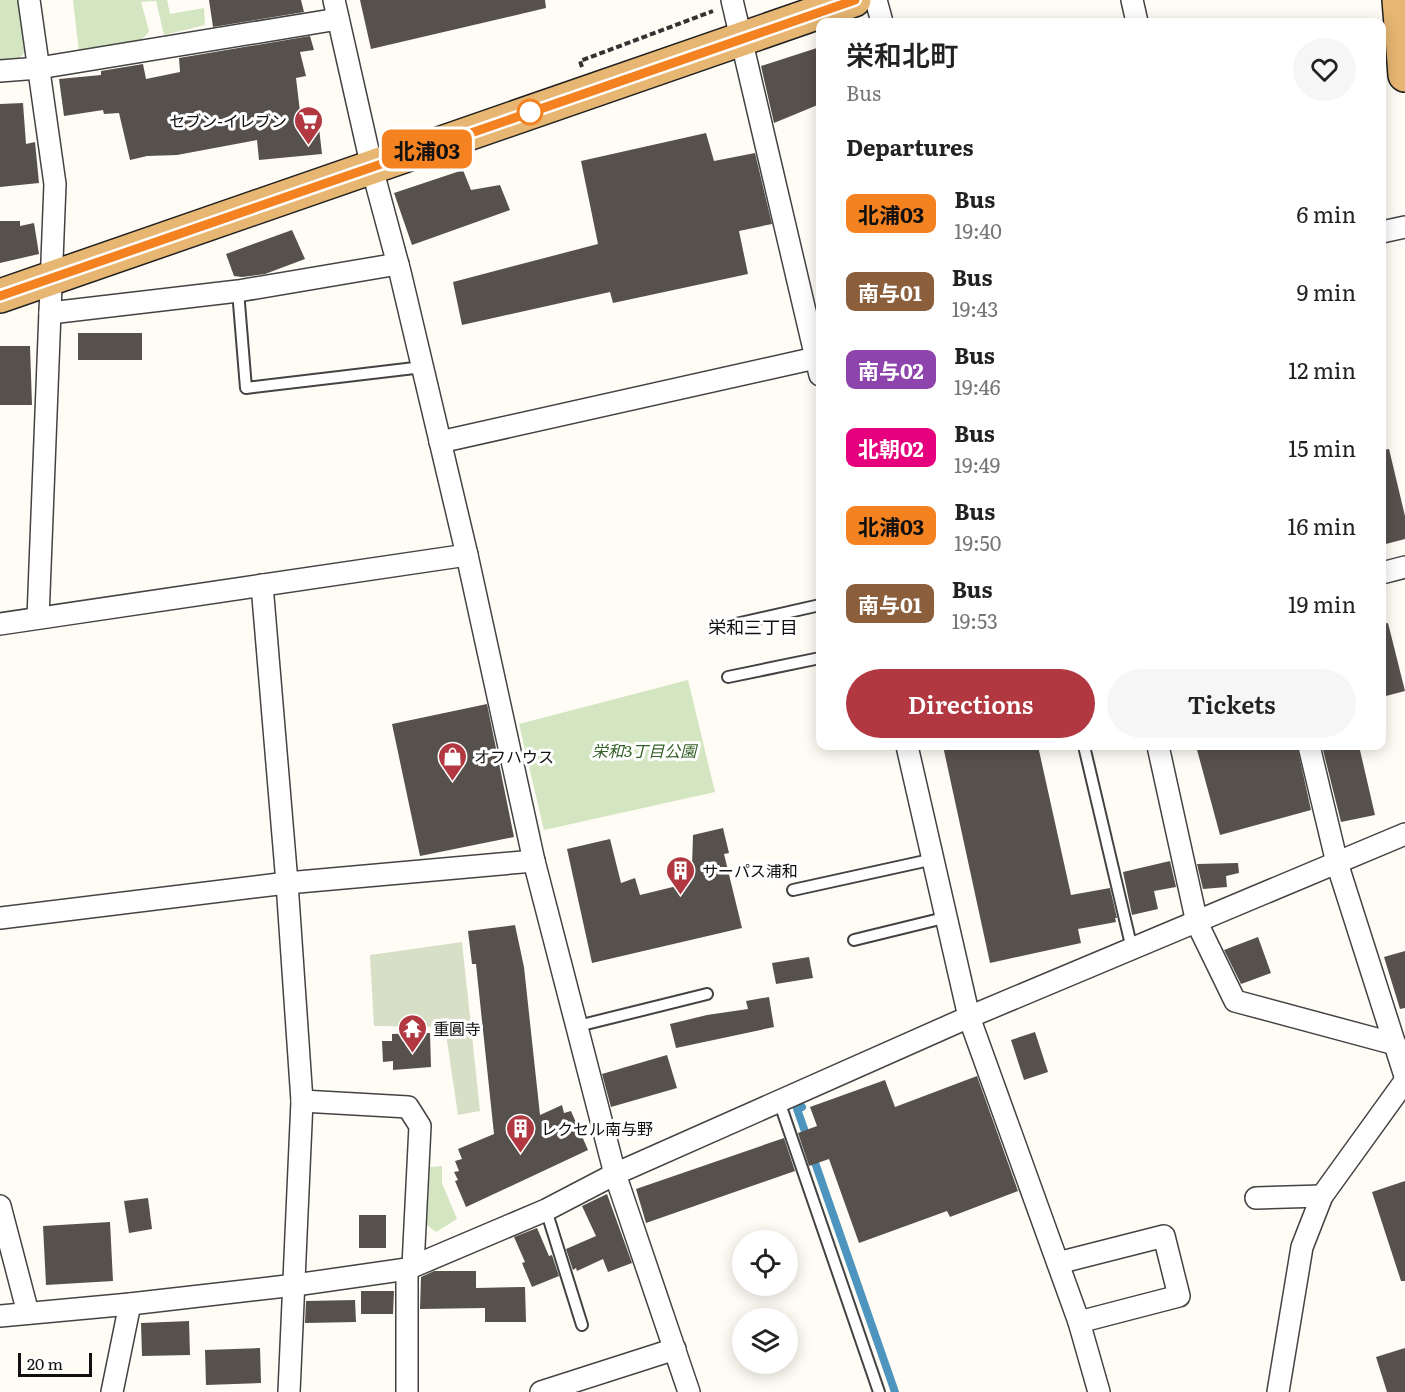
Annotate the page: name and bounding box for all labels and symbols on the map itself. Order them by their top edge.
unlabelled marker [517,99,543,125]
supermarket icon: セブン-イレブン [292,104,324,146]
place label: セブン-イレブン [169,108,287,132]
line badge: 北浦03 [385,130,469,168]
district label: 栄和三丁目 [708,613,798,640]
park label: 栄和3丁目公園 [592,738,698,762]
shop icon: オフハウス [437,740,469,782]
place label: オフハウス [474,744,554,768]
building icon: サーパス浦和 [665,854,697,896]
place label: サーパス浦和 [702,858,798,882]
temple icon: 重圓寺 [396,1012,428,1054]
place label: 重圓寺 [433,1016,481,1040]
building icon: レクセル南与野 [504,1112,536,1154]
place label: レクセル南与野 [541,1116,653,1140]
scale bar [18,1350,92,1378]

